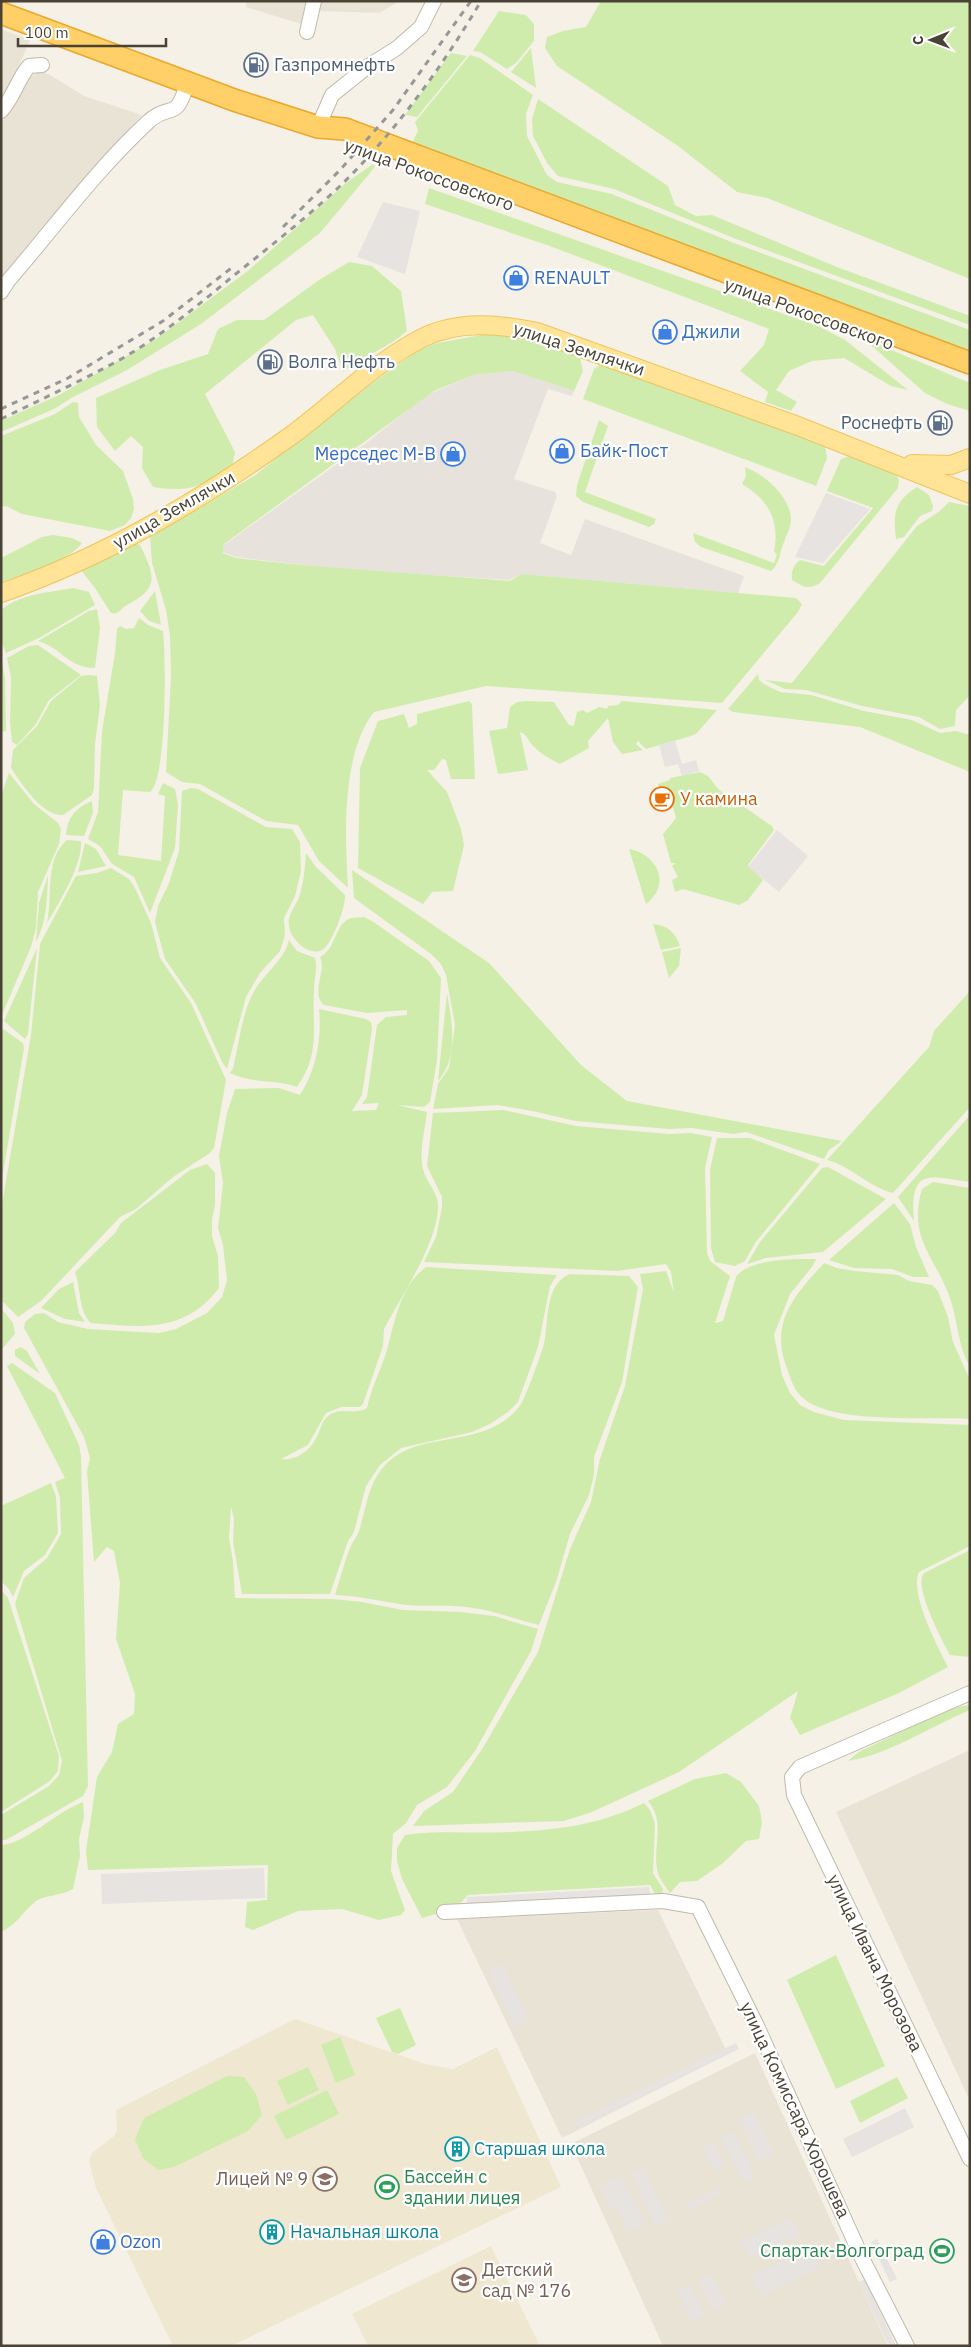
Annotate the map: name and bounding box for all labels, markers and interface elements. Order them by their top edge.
scale bar [18,15,165,47]
north arrow [906,15,956,65]
text: 100 m [25,23,69,42]
text: С [909,36,927,45]
fuel station icon: Газпромнефть [243,52,269,78]
place label: Газпромнефть [274,53,395,76]
street label: улица Рокоссовского [341,133,517,216]
shop icon: RENAULT [503,265,529,291]
place label: RENAULT [534,266,610,289]
street label: улица Рокоссовского [721,272,897,355]
street label: улица Землячки [510,316,648,381]
shop icon: Джили [652,319,678,345]
place label: Джили [682,320,740,343]
fuel station icon: Волга Нефть [257,349,283,375]
place label: Волга Нефть [288,350,395,373]
fuel station icon: Роснефть [927,410,953,436]
place label: Роснефть [841,411,922,434]
shop icon: Байк-Пост [549,438,575,464]
place label: Байк-Пост [580,439,669,462]
shop icon: Мерседес M-B [440,441,466,467]
place label: Мерседес M-B [315,442,436,465]
street label: улица Землячки [109,465,239,554]
cafe icon: У камина [649,786,675,812]
place label: У камина [680,787,758,810]
street label: улица Ивана Морозова [822,1870,929,2056]
street label: улица Комиссара Хорошева [735,1998,856,2222]
building icon: Старшая школа [444,2136,470,2162]
place label: Старшая школа [474,2137,605,2160]
place label: Бассейн с здании лицея [404,2165,520,2209]
school or university icon: Лицей № 9 [312,2166,338,2192]
place label: Лицей № 9 [216,2167,308,2190]
sports icon: Бассейн с здании лицея [374,2174,400,2200]
building icon: Начальная школа [259,2219,285,2245]
place label: Начальная школа [290,2220,439,2243]
shop icon: Ozon [90,2229,116,2255]
place label: Ozon [120,2230,161,2253]
sports icon: Спартак-Волгоград [929,2238,955,2264]
place label: Спартак-Волгоград [760,2239,924,2262]
place label: Детский сад № 176 [482,2258,571,2302]
school or university icon: Детский сад № 176 [451,2267,477,2293]

